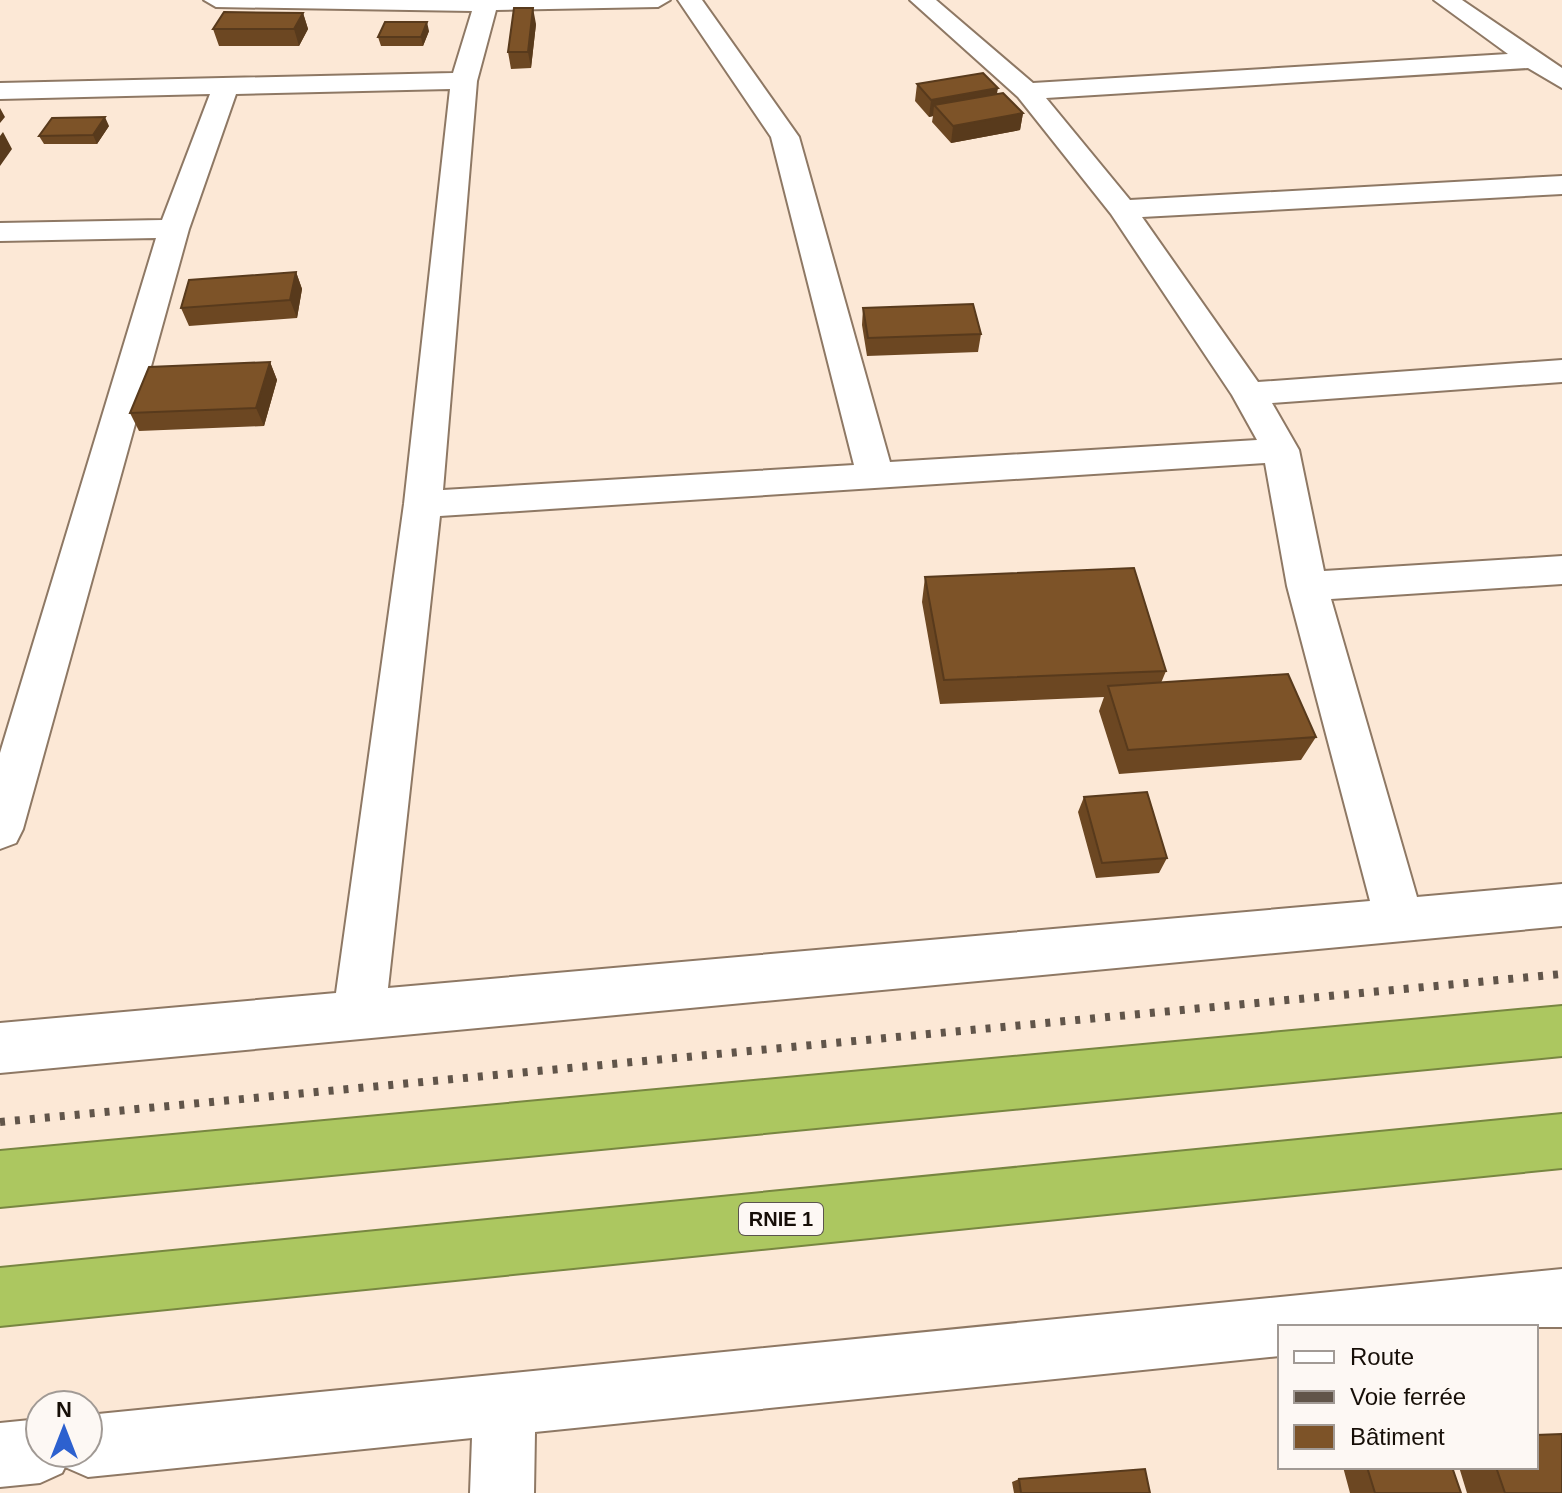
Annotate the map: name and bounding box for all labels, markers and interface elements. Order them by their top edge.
road number: RNIE 1 [739,1203,823,1235]
legend [1278,1325,1538,1469]
text: Route [1350,1343,1414,1370]
text: Voie ferrée [1350,1383,1466,1410]
north arrow [24,1389,104,1469]
text: N [56,1397,72,1422]
text: Bâtiment [1350,1423,1445,1450]

